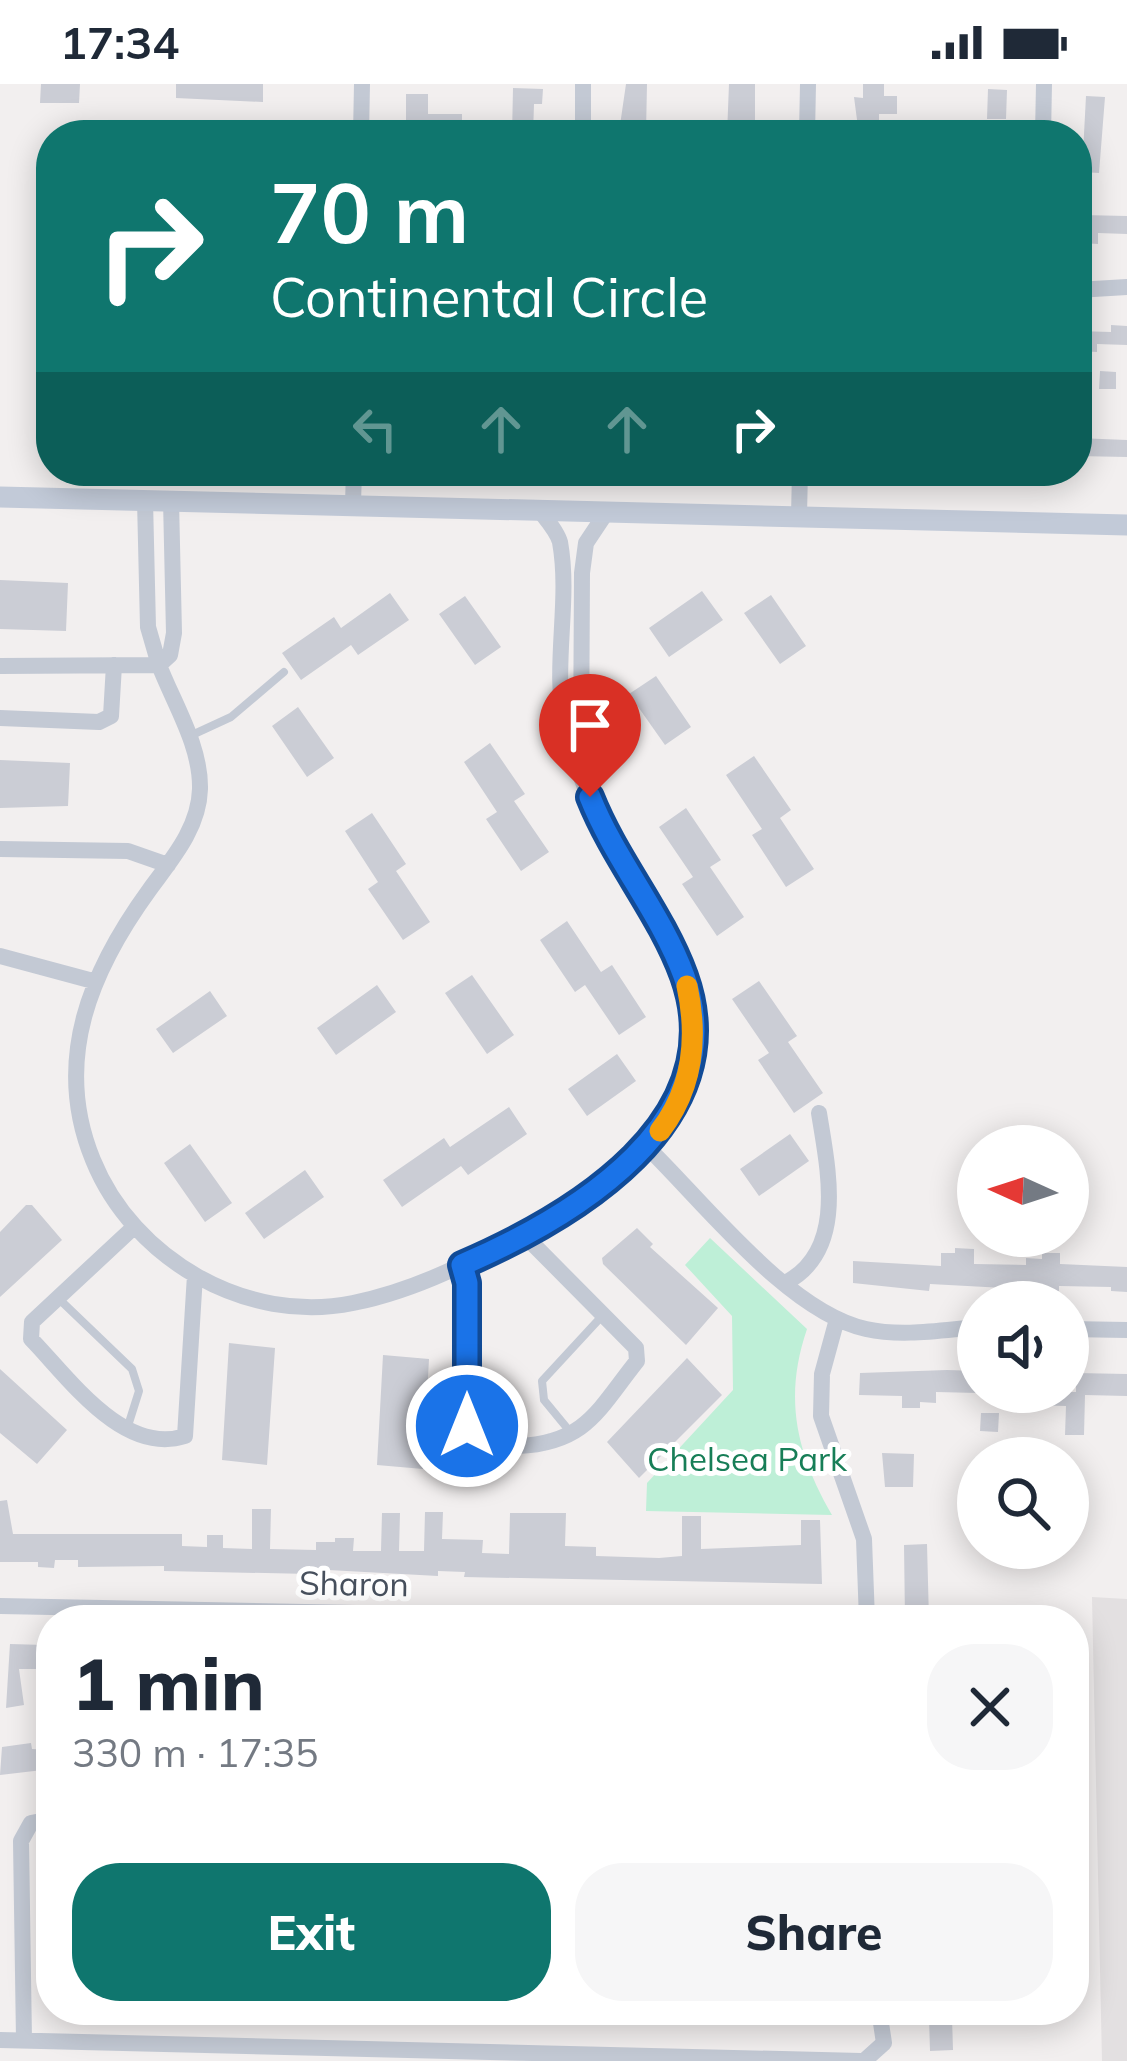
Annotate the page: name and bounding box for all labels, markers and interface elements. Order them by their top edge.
text: 17:34 [60,14,179,70]
text: 70 m [270,159,469,264]
icon: right [72,168,228,324]
text: Continental Circle [270,263,708,331]
icon: left [342,396,408,462]
icon: ahead [468,396,534,462]
icon: ahead [594,396,660,462]
icon: right [720,396,786,462]
pin [539,674,641,797]
icon: arrive [557,692,623,758]
north arrow [957,1125,1089,1257]
map controls [957,1125,1089,1569]
button: sound [957,1281,1089,1413]
position arrow [404,1363,530,1489]
button: search [957,1437,1089,1569]
park label: Chelsea Park [647,1438,848,1479]
street label: Sharon [299,1562,409,1604]
text: 1 min [72,1638,265,1728]
button: close [927,1644,1053,1770]
text: 330 m · 17:35 [72,1728,318,1777]
button: Exit [72,1863,551,2001]
button: Share [575,1863,1053,2001]

